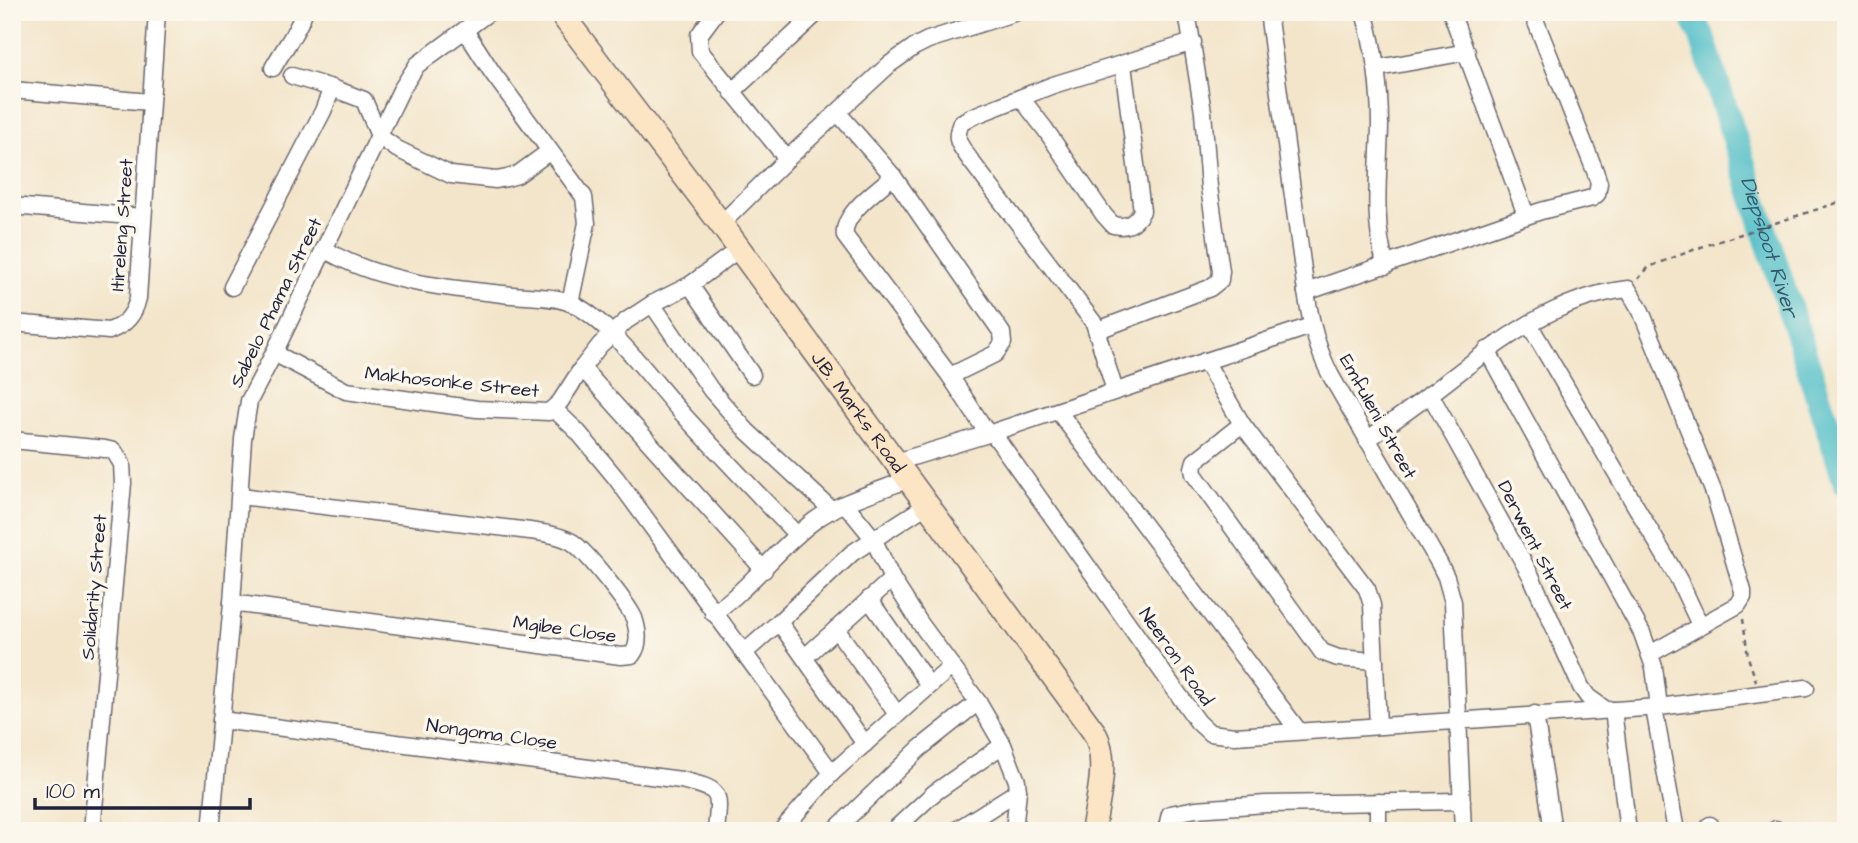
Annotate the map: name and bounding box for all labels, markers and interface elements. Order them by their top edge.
street label: Itireleng Street [104,158,142,292]
water label: Diepsloot River [1733,173,1806,324]
street label: Sabelo Phama Street [223,213,329,392]
street label: J.B. Marks Road [804,346,911,479]
street label: Emfuleni Street [1332,349,1423,484]
street label: Makhosonke Street [363,360,541,405]
street label: Derwent Street [1490,476,1579,615]
street label: Solidarity Street [75,513,115,661]
street label: Neeron Road [1132,602,1220,712]
street label: Mgibe Close [511,609,618,651]
street label: Nongoma Close [425,712,559,758]
scale bar [35,766,250,810]
text: 100 m [46,777,101,806]

